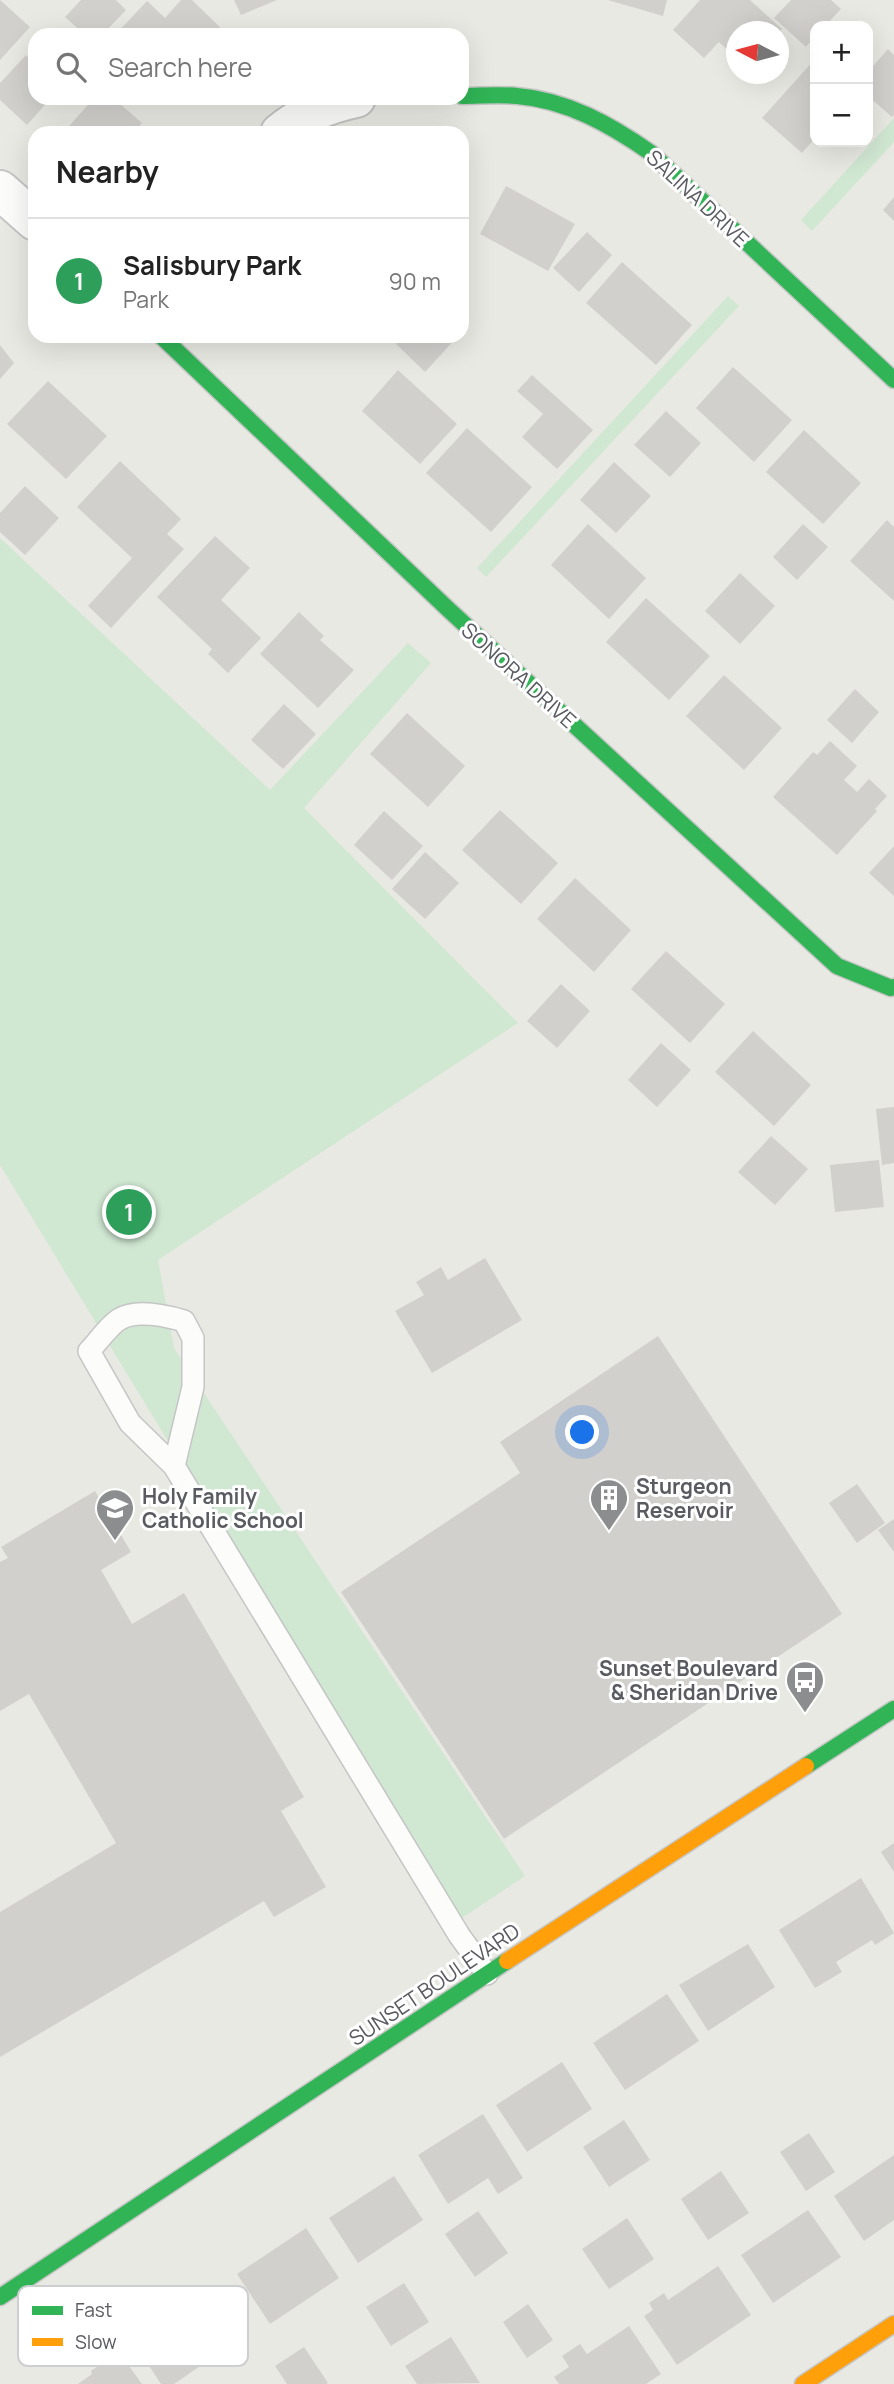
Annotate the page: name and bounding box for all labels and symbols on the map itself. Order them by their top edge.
north arrow [726,21,789,84]
street label: SALINA DRIVE [641,143,755,253]
street label: SONORA DRIVE [456,616,582,734]
pin: 1 [106,1186,152,1238]
your location [565,1415,599,1449]
place label: Sturgeon Reservoir [636,1472,733,1524]
building icon: Sturgeon Reservoir [588,1477,630,1532]
place label: Holy Family Catholic School [142,1482,304,1534]
school or university icon: Holy Family Catholic School [94,1487,136,1542]
place label: Sunset Boulevard & Sheridan Drive [599,1654,778,1706]
bus stop icon: Sunset Boulevard & Sheridan Drive [784,1659,826,1714]
street label: SUNSET BOULEVARD [343,1916,525,2052]
legend [18,2286,248,2366]
text: Fast [75,2297,112,2323]
text: Slow [75,2329,117,2355]

